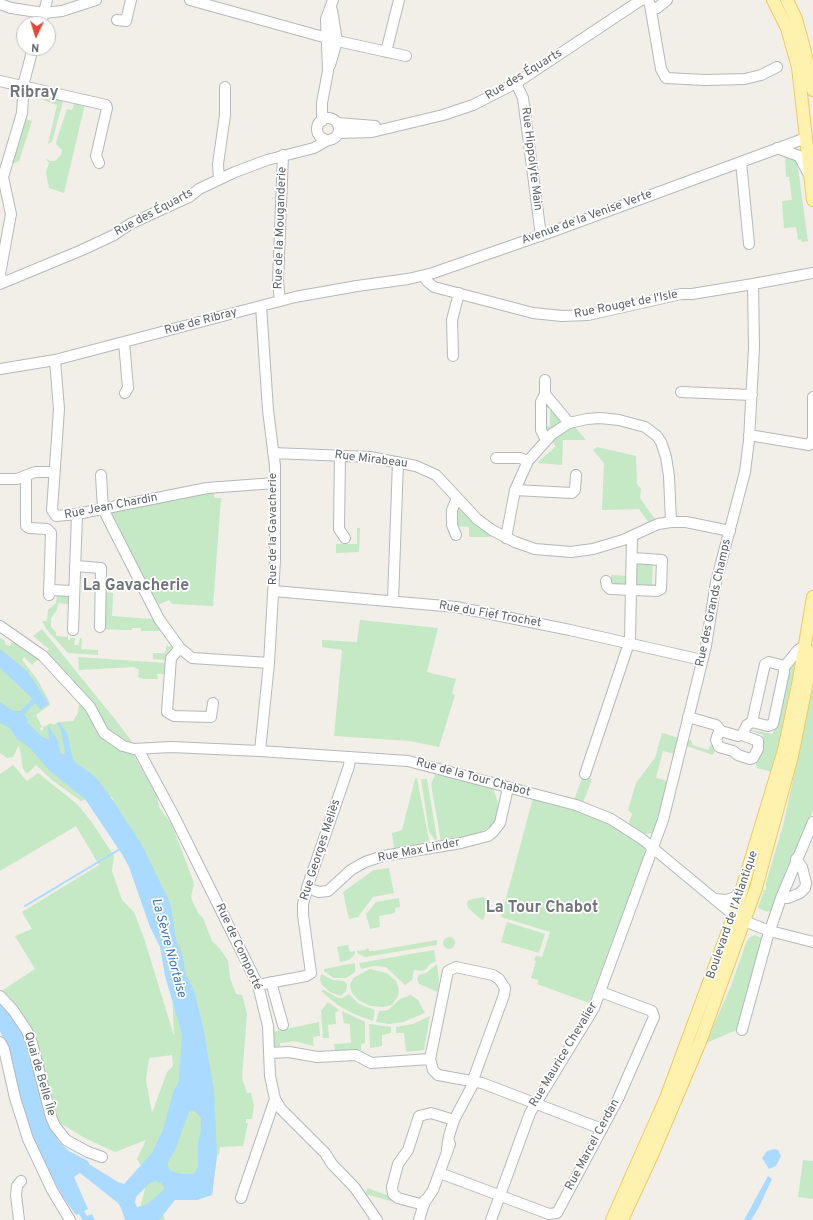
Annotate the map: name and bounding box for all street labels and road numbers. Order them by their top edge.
street label: Rue des Équarts [483,46,565,104]
street label: Rue Hippolyte Main [517,106,545,212]
street label: Rue de la Mouganderie [272,166,290,290]
street label: Rue des Équarts [112,186,196,240]
street label: Avenue de la Venise Verte [520,188,654,248]
street label: Rue Rouget de l'Isle [573,288,679,322]
street label: Rue de Ribray [163,305,239,339]
street label: Rue Mirabeau [334,448,408,472]
street label: Rue de la Gavacherie [267,473,281,585]
street label: Rue Jean Chardin [63,491,159,523]
street label: Rue des Grands Champs [693,538,735,668]
street label: Rue du Fief Trochet [438,599,542,631]
street label: Rue de la Tour Chabot [414,756,532,800]
street label: Rue Georges Meliès [298,798,344,902]
street label: Rue Max Linder [377,836,461,866]
street label: Boulevard de l'Atlantique [704,849,762,981]
street label: Rue de Comporté [212,901,264,993]
street label: Rue Maurice Chevalier [527,1000,601,1110]
street label: Quai de Belle Île [20,1030,58,1118]
street label: Rue Marcel Cerdan [563,1097,623,1193]

